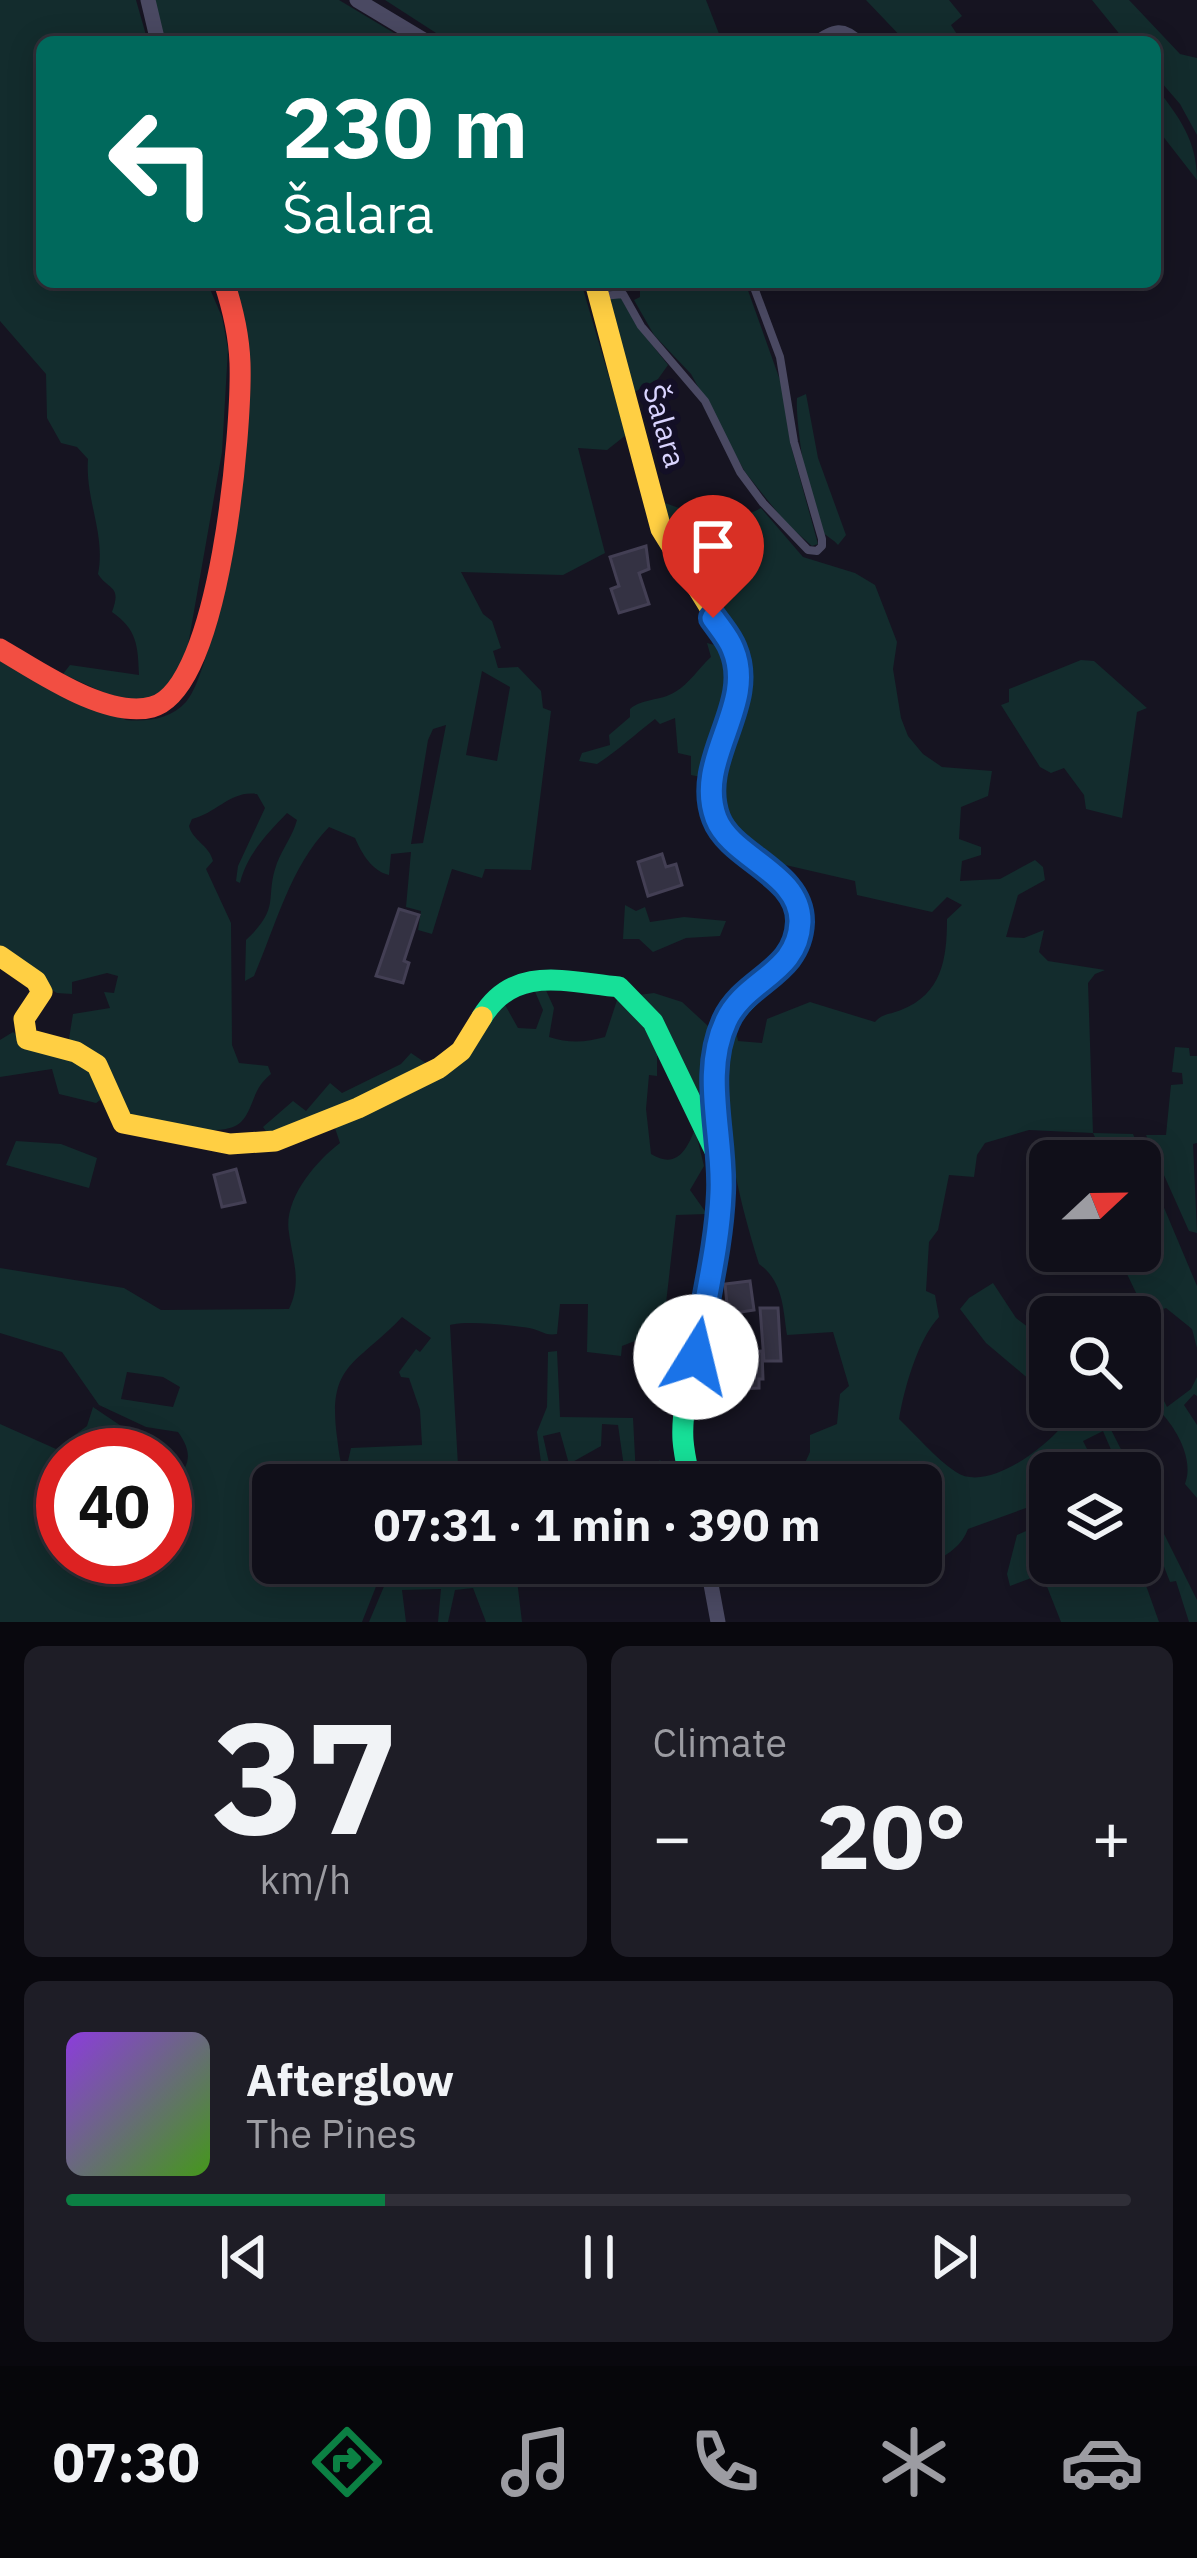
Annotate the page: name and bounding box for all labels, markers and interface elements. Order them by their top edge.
text: 230 m [282,72,528,181]
icon: left [84,84,240,240]
text: Šalara [282,178,434,248]
street label: Šalara [635,380,696,472]
pin [662,495,764,618]
icon: arrive [680,513,746,579]
north arrow [1029,1140,1161,1272]
map controls [1029,1140,1161,1584]
position arrow [633,1294,759,1420]
button: search [1029,1296,1161,1428]
speed limit sign: 40 [36,1428,192,1584]
button: layers [1029,1452,1161,1584]
text: 07:31 · 1 min · 390 m [374,1495,820,1553]
text: 37 [212,1674,399,1877]
text: Climate [653,1717,787,1768]
text: 20° [817,1777,967,1894]
text: − [653,1793,692,1879]
text: + [1091,1793,1131,1879]
text: km/h [259,1854,351,1905]
text: Afterglow [246,2050,454,2108]
text: The Pines [246,2108,417,2159]
icon: previous [211,2224,277,2290]
icon: pause [566,2224,632,2290]
icon: next [921,2224,987,2290]
icon: directions [305,2420,389,2504]
icon: music [494,2420,578,2504]
icon: phone [683,2420,767,2504]
icon: climate [872,2420,956,2504]
icon: car [1060,2420,1144,2504]
text: 07:30 [52,2427,200,2497]

